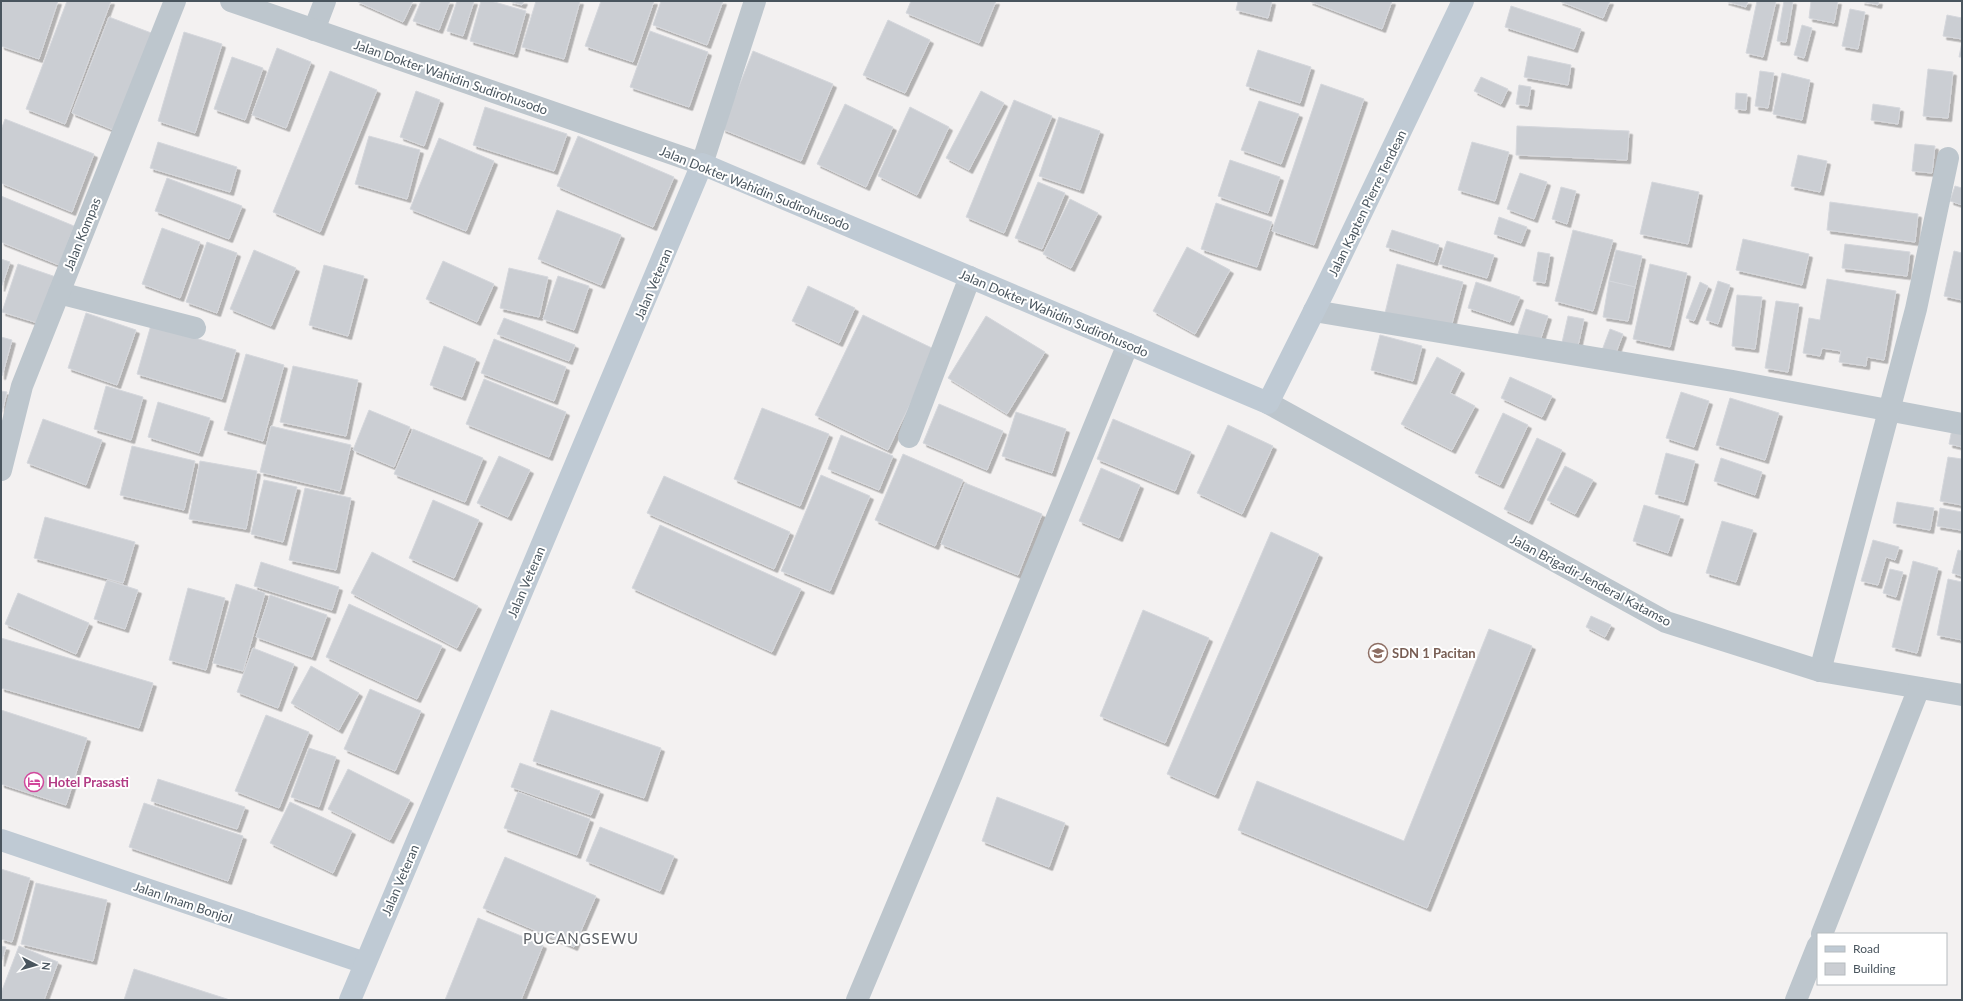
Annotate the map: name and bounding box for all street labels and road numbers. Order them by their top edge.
street label: Jalan Dokter Wahidin Sudirohusodo [352,36,550,118]
street label: Jalan Kapten Pierre Tendean [1325,127,1409,279]
street label: Jalan Dokter Wahidin Sudirohusodo [658,142,852,234]
street label: Jalan Kompas [60,195,104,273]
street label: Jalan Veteran [631,246,675,322]
street label: Jalan Dokter Wahidin Sudirohusodo [957,266,1151,360]
street label: Jalan Brigadir Jenderal Katamso [1508,531,1674,629]
street label: Jalan Veteran [504,544,548,620]
street label: Jalan Veteran [378,842,422,918]
street label: Jalan Imam Bonjol [132,878,234,926]

